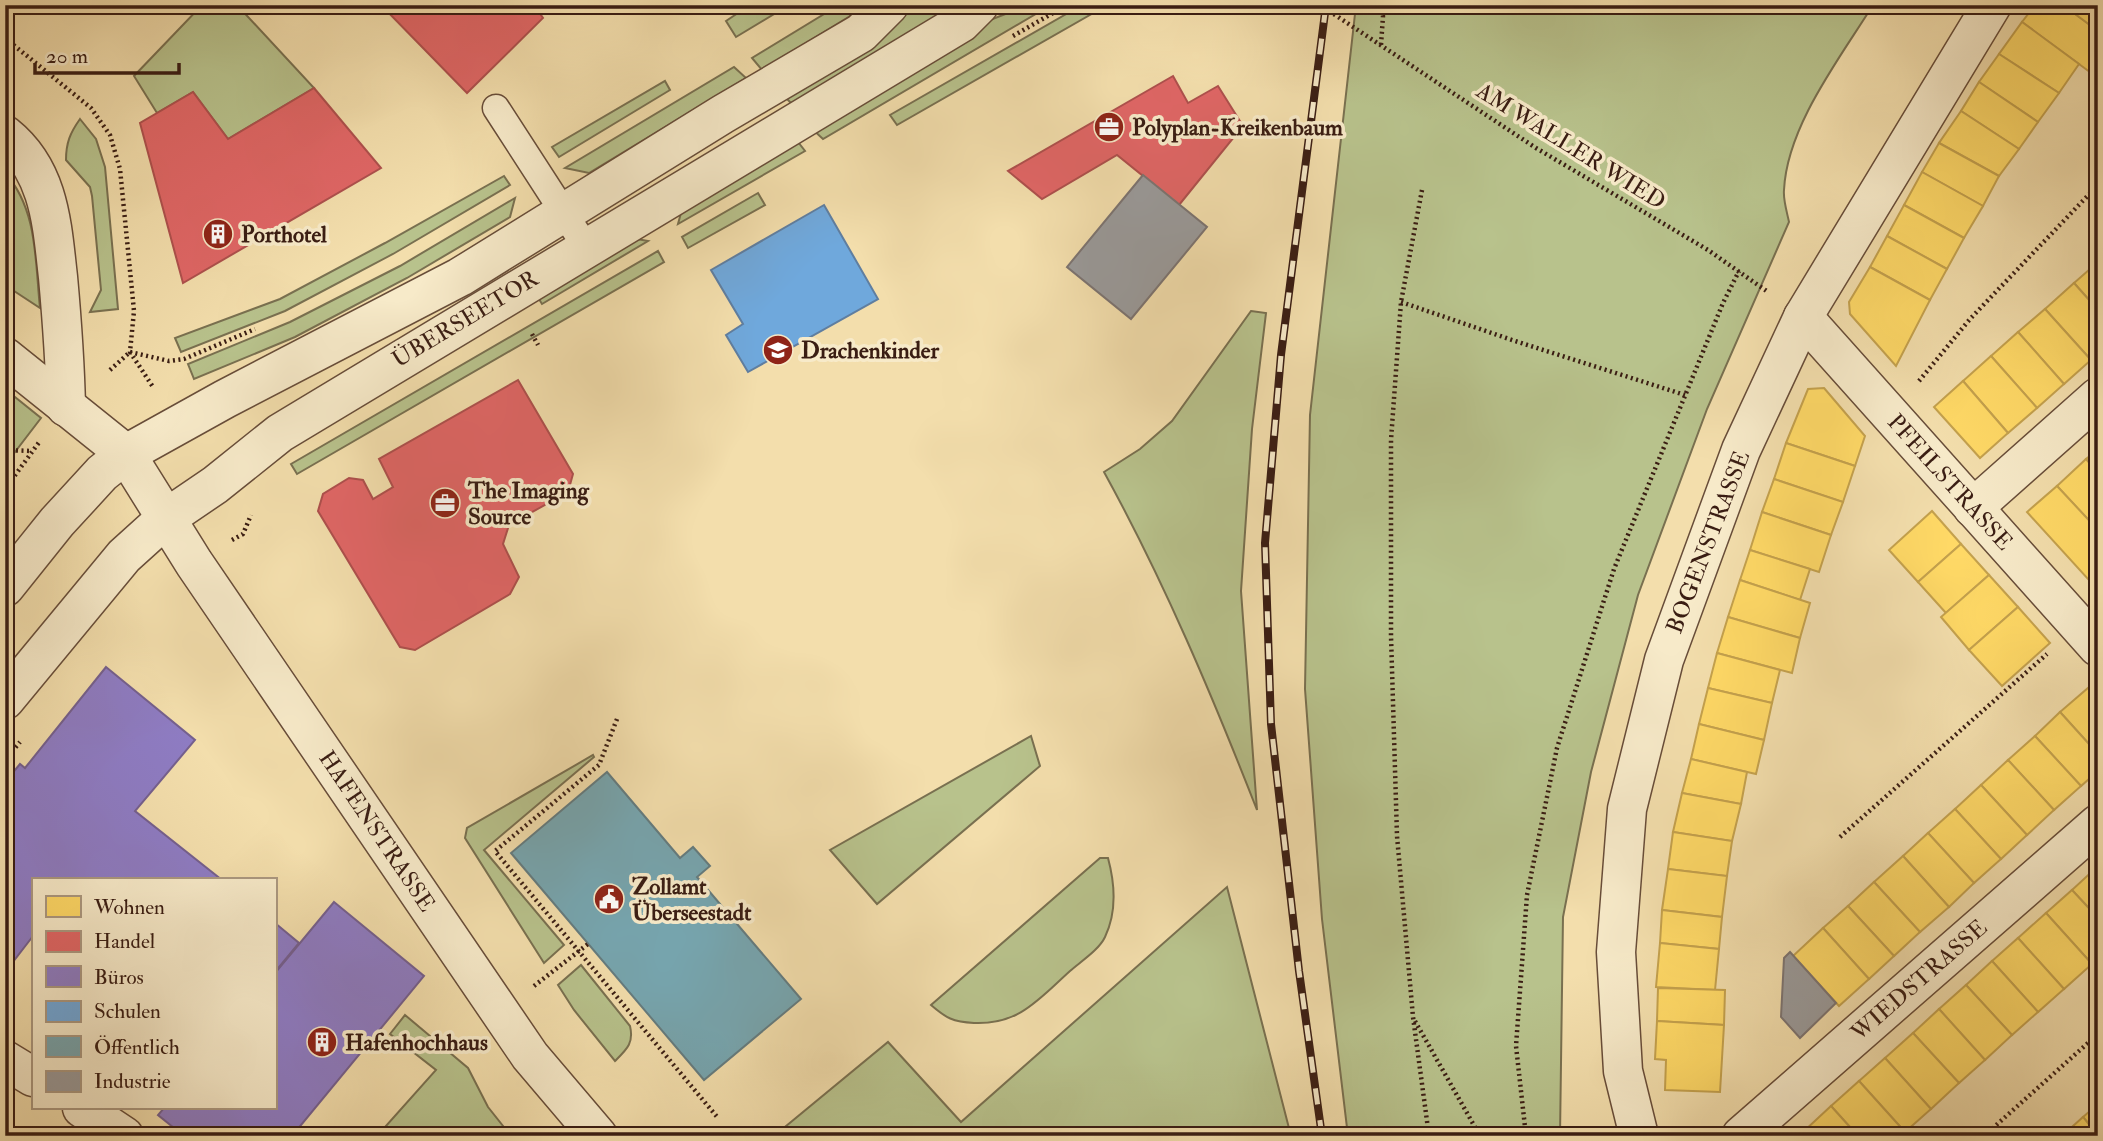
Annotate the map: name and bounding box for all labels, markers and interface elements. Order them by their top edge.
scale bar [35,32,178,76]
text: 20 m [46,43,88,70]
street label: AM WALLER WIED [1470,76,1671,216]
office icon: Polyplan-Kreikenbaum [1092,110,1126,144]
place label: Polyplan-Kreikenbaum [1132,113,1343,143]
building icon: Porthotel [201,217,235,251]
place label: Porthotel [241,220,328,249]
street label: ÜBERSEETOR [387,264,544,374]
school or university icon: Drachenkinder [761,333,795,367]
place label: Drachenkinder [801,336,939,365]
street label: PFEILSTRASSE [1881,408,2019,556]
street label: BOGENSTRASSE [1660,447,1756,637]
place label: The Imaging Source [467,476,590,531]
office icon: The Imaging Source [428,486,462,520]
street label: HAFENSTRASSE [312,745,442,917]
place label: Zollamt Überseestadt [632,872,752,927]
legend [32,878,276,1110]
public building icon: Zollamt Überseestadt [592,882,626,916]
text: Wohnen [93,894,165,921]
street label: WIEDSTRASSE [1844,913,1993,1048]
text: Handel [94,928,156,955]
text: Büros [94,964,144,991]
text: Schulen [94,998,161,1025]
building icon: Hafenhochhaus [305,1025,339,1059]
place label: Hafenhochhaus [345,1028,488,1057]
text: Öffentlich [94,1034,180,1061]
text: Industrie [94,1068,171,1095]

